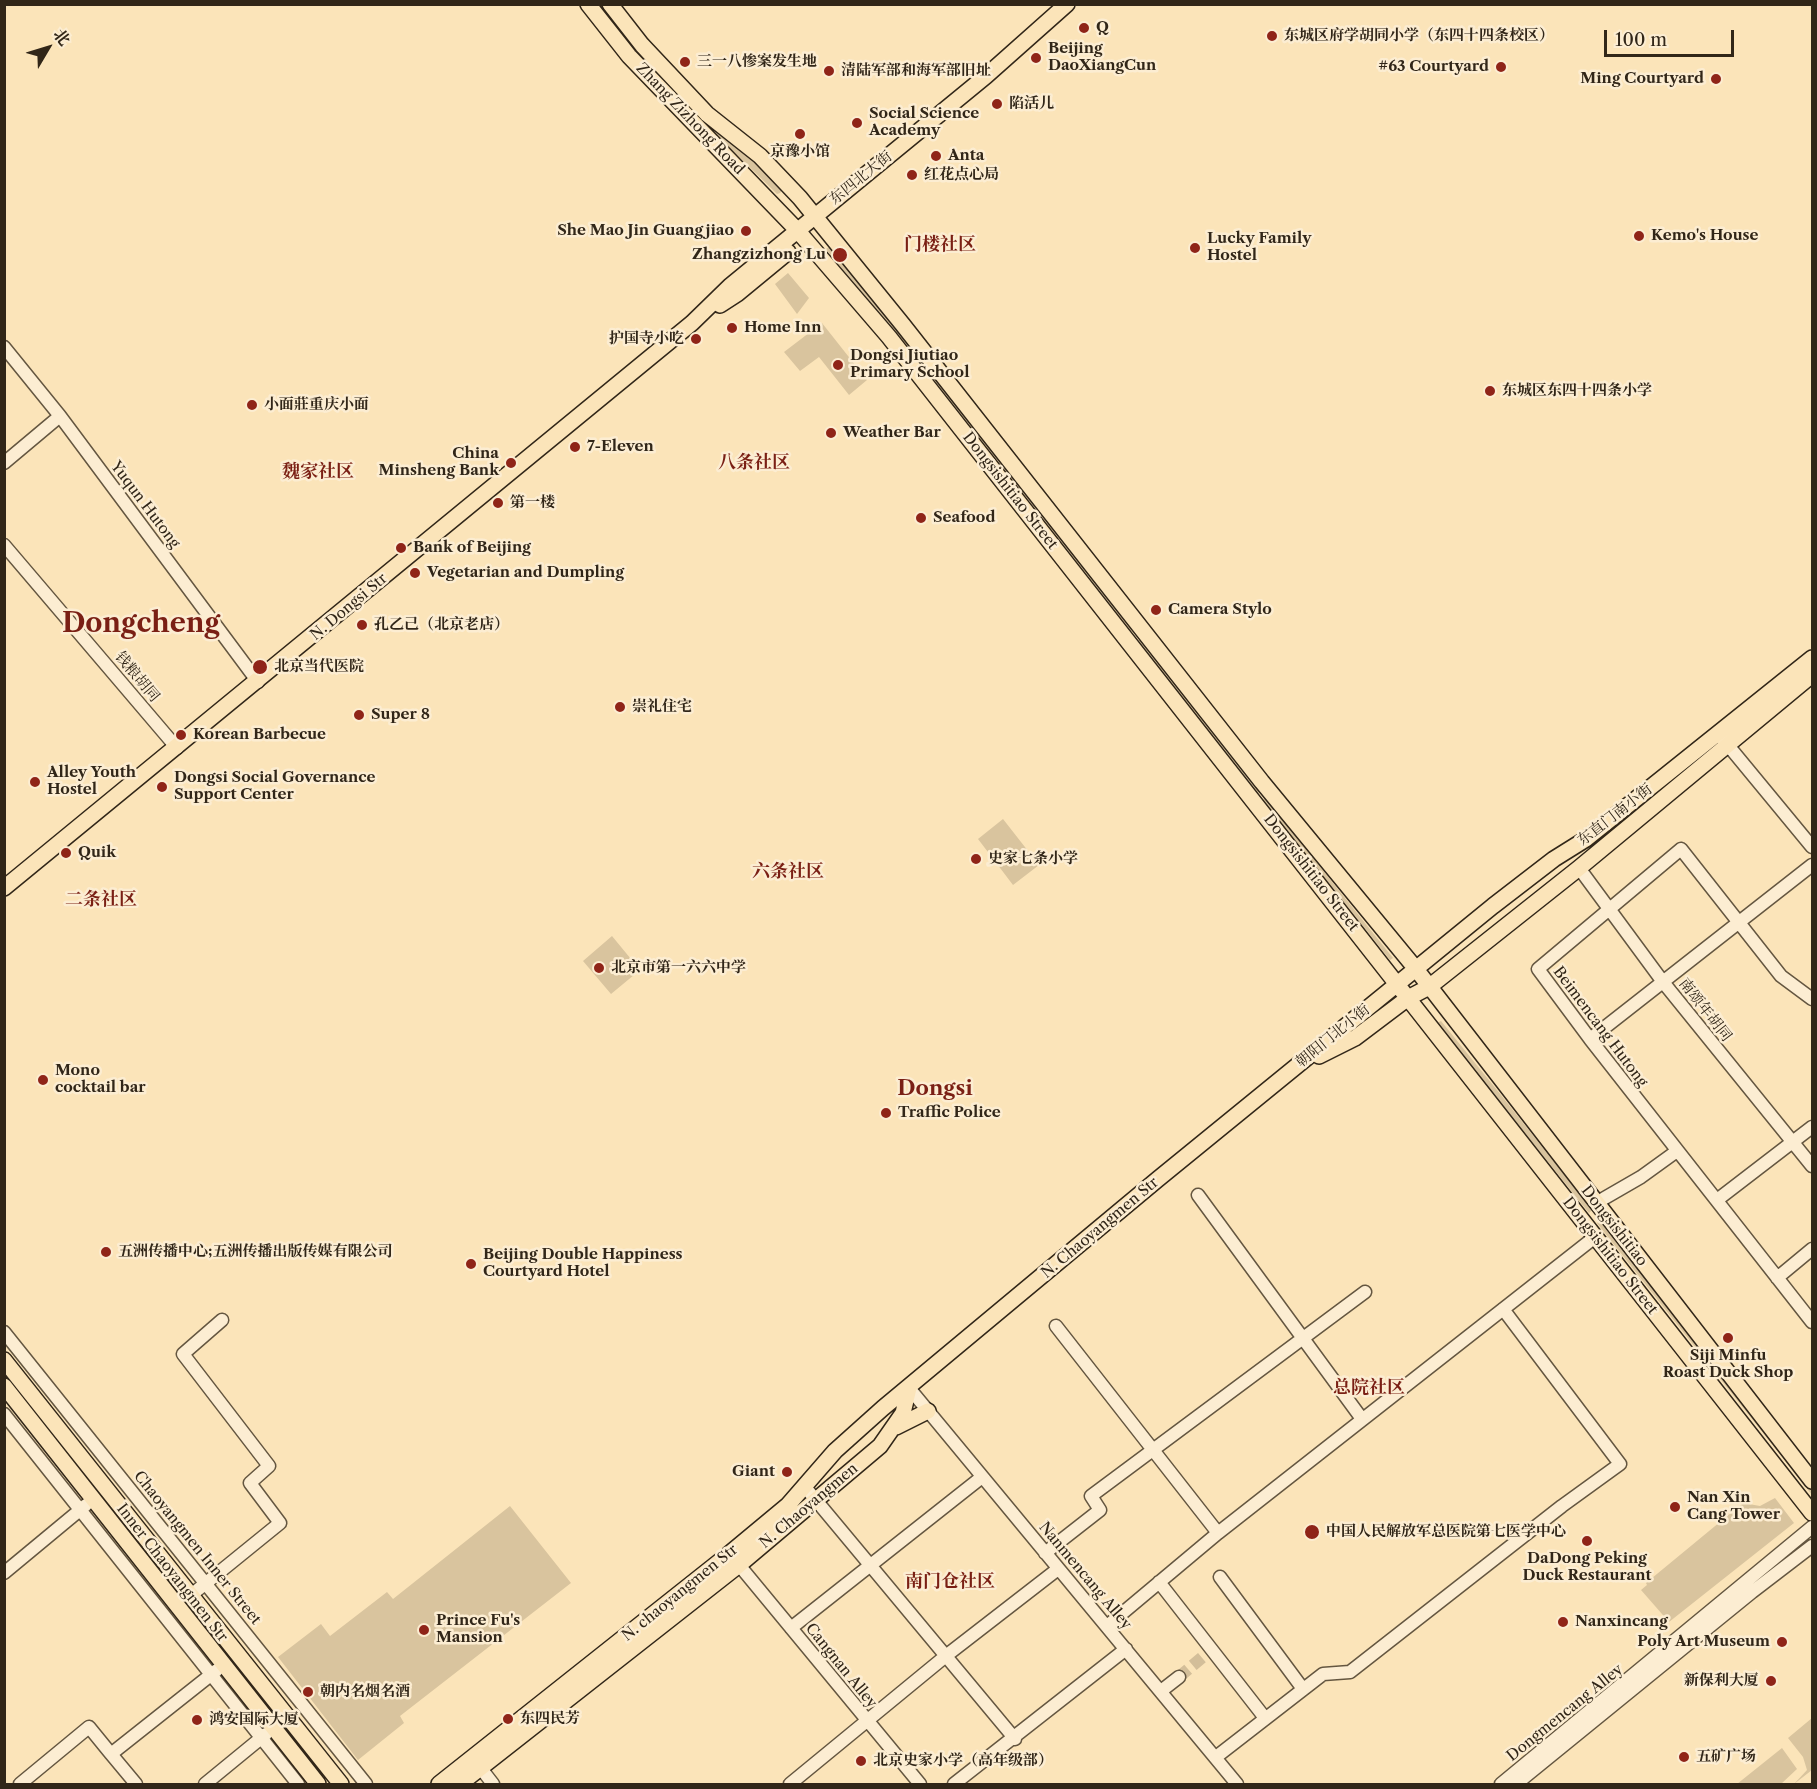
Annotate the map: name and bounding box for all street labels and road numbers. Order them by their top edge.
street label: Zhang Zizhong Road [632,59,748,179]
street label: 东四北大街 [826,147,896,209]
street label: Dongsishitiao Street [959,429,1061,553]
street label: Yuqun Hutong [107,458,183,552]
street label: N. Dongsi Str [307,570,391,644]
street label: 钱粮胡同 [111,648,163,706]
street label: 东直门南小街 [1574,780,1656,850]
street label: Dongsishitiao Street [1260,811,1362,935]
street label: Beimencang Hutong [1549,963,1651,1091]
street label: 南颂年胡同 [1675,975,1735,1045]
street label: 朝阳门北小街 [1292,1001,1374,1071]
street label: N. Chaoyangmen Str [1038,1174,1162,1282]
street label: Dongsishitiao [1577,1182,1651,1270]
street label: Dongsishitiao Street [1559,1194,1661,1318]
street label: N. Chaoyangmen [756,1460,862,1552]
street label: Chaoyangmen Inner Street [130,1468,264,1628]
street label: Inner Chaoyangmen Str [112,1500,232,1646]
street label: Nanmencang Alley [1035,1519,1135,1633]
street label: N. chaoyangmen Str [619,1541,741,1645]
street label: Cangnan Alley [801,1620,881,1712]
street label: Dongmencang Alley [1503,1661,1627,1765]

